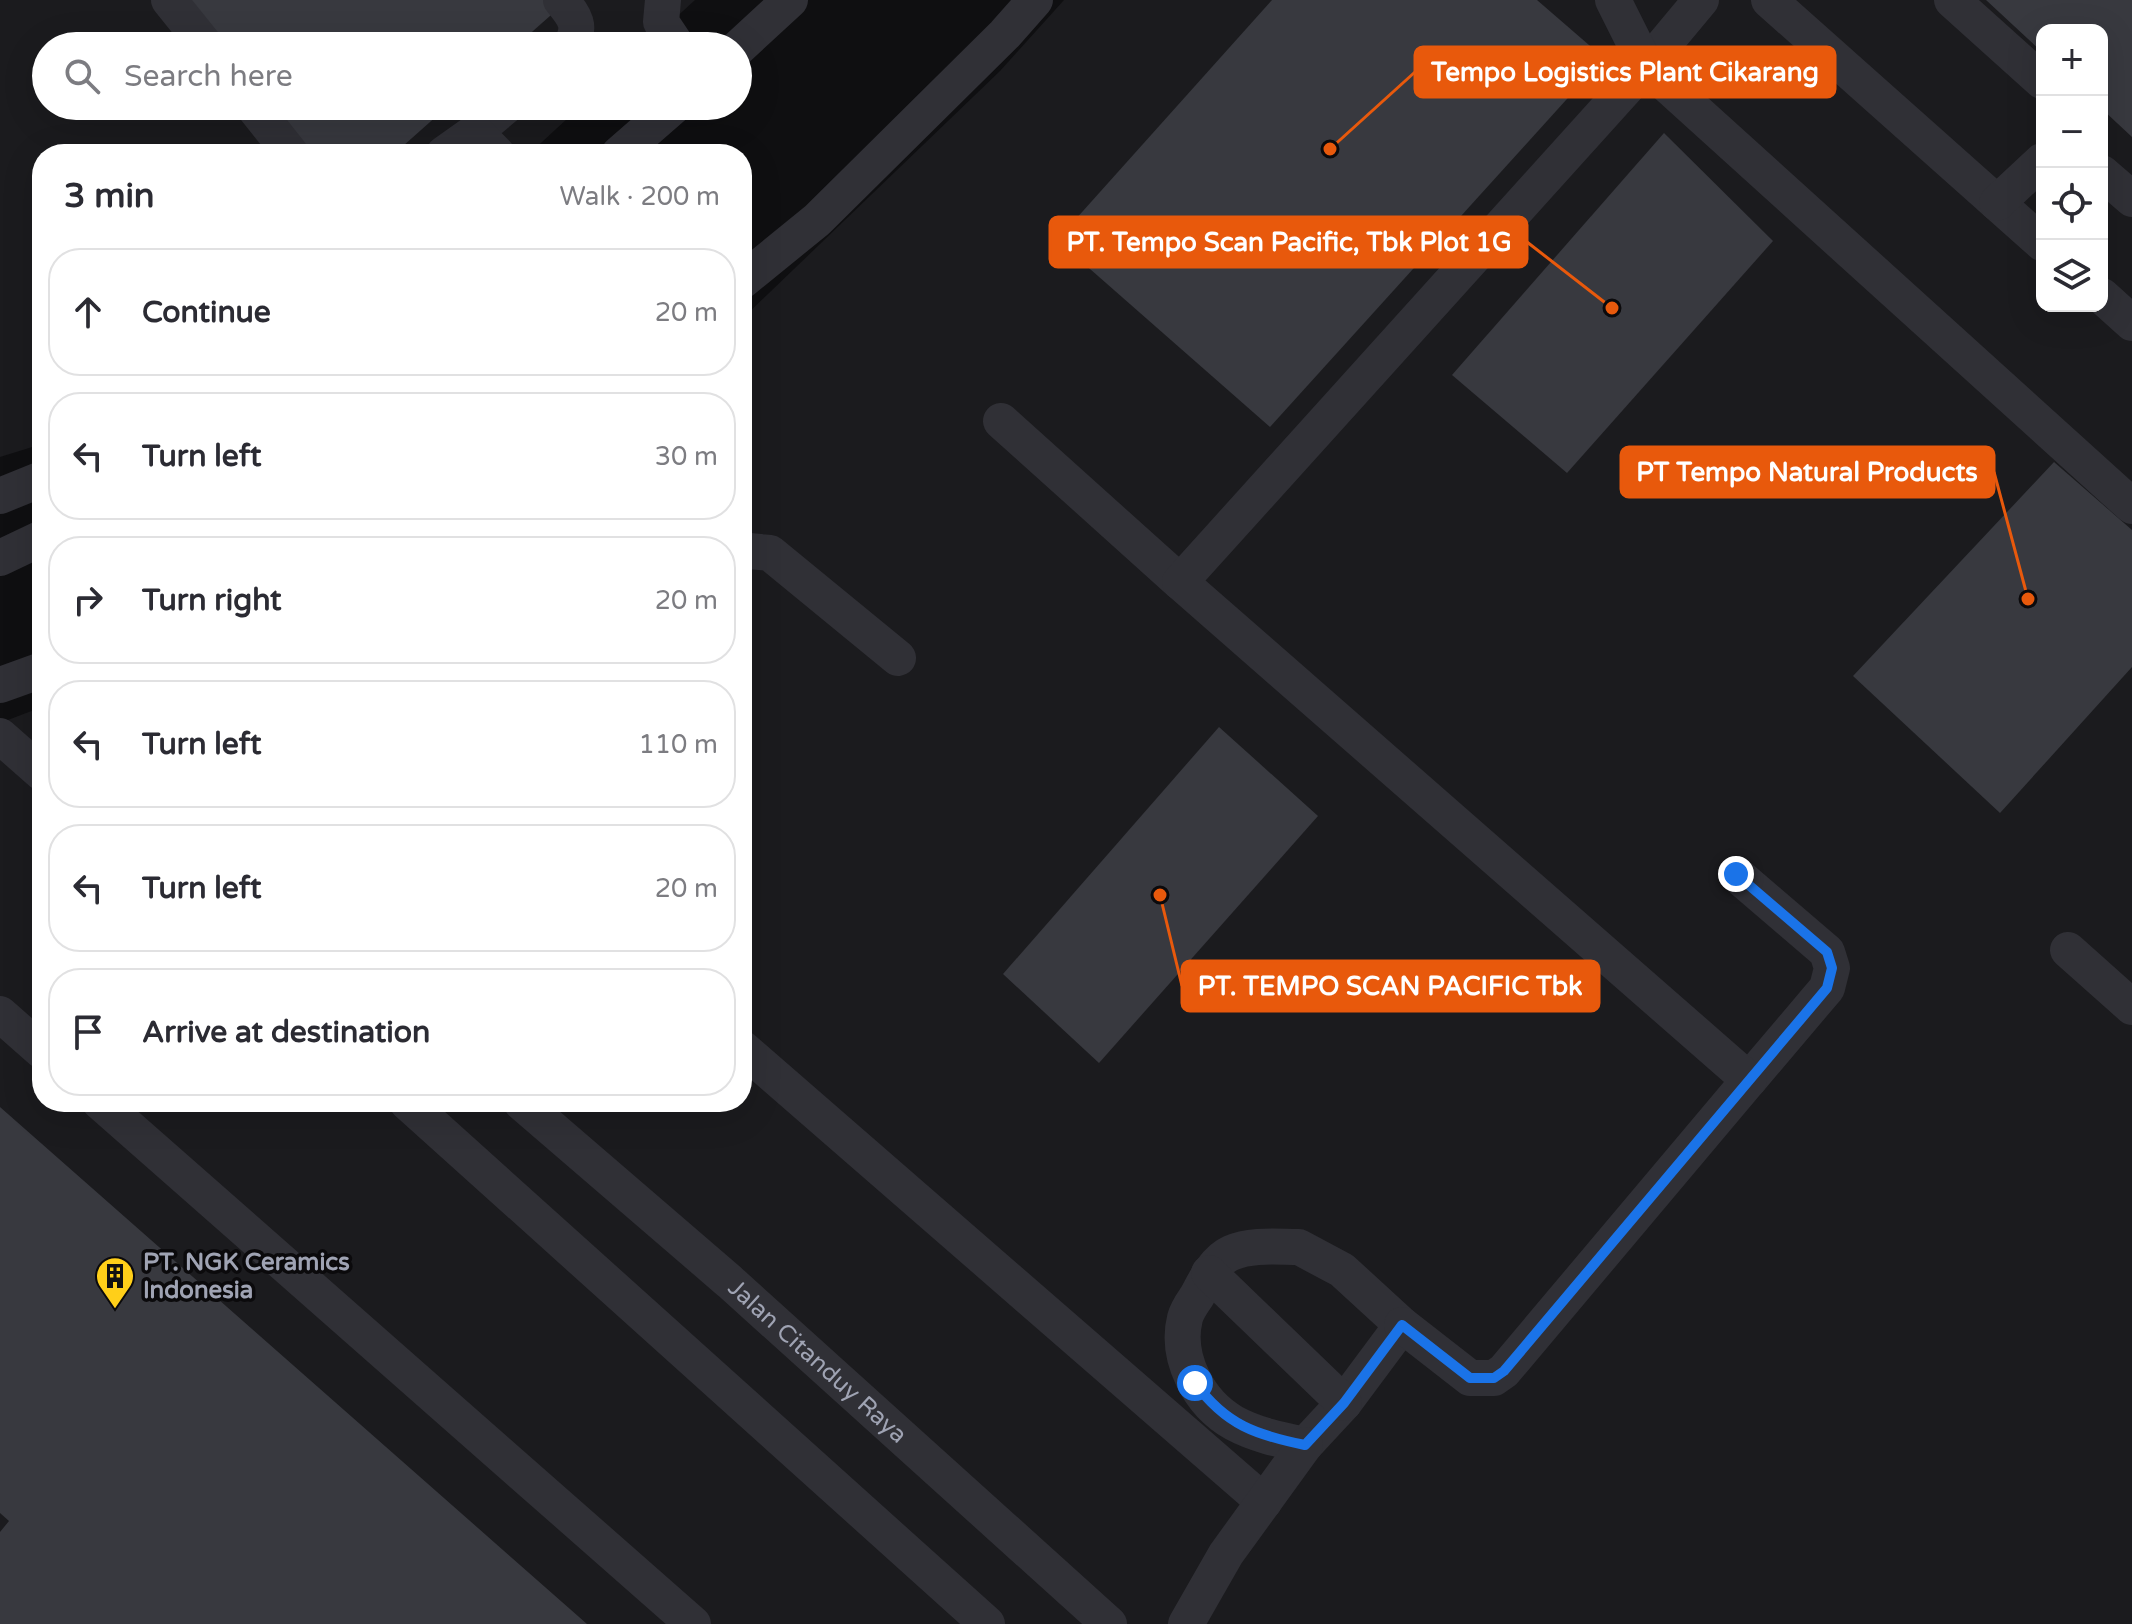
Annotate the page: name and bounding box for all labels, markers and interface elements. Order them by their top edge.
map controls [2036,24,2108,312]
button: + [2036,24,2108,96]
search box [32,32,752,120]
callout: Tempo Logistics Plant Cikarang [1415,47,1835,97]
icon: search [60,54,104,98]
text: Tempo Logistics Plant Cikarang [1430,57,1819,88]
text: Search here [124,58,293,95]
button: − [2036,96,2108,168]
button: locate [2036,168,2108,240]
text: 3 min [64,176,155,217]
text: Walk · 200 m [560,181,720,212]
callout: PT. Tempo Scan Pacific, Tbk Plot 1G [1050,217,1527,267]
text: PT. Tempo Scan Pacific, Tbk Plot 1G [1066,227,1512,258]
button: layers [2036,240,2108,312]
icon: ahead [66,290,110,334]
text: Continue [142,294,271,331]
text: 20 m [655,297,718,328]
icon: left [66,434,110,478]
text: Turn left [142,438,261,475]
text: 30 m [655,441,718,472]
callout: PT Tempo Natural Products [1621,447,1994,497]
text: PT Tempo Natural Products [1636,457,1978,488]
icon: right [66,578,110,622]
text: Turn right [142,582,282,619]
text: 20 m [655,585,718,616]
icon: left [66,722,110,766]
text: Turn left [142,726,261,763]
text: 110 m [638,729,718,760]
route end [1718,856,1754,892]
icon: left [66,866,110,910]
text: Turn left [142,870,261,907]
text: 20 m [655,873,718,904]
callout: PT. TEMPO SCAN PACIFIC Tbk [1182,961,1599,1011]
text: PT. TEMPO SCAN PACIFIC Tbk [1198,971,1582,1002]
icon: arrive [66,1010,110,1054]
text: Arrive at destination [142,1014,430,1051]
place label: PT. NGK Ceramics Indonesia [143,1248,350,1305]
building icon: PT. NGK Ceramics Indonesia [94,1255,136,1310]
street label: Jalan Citanduy Raya [722,1274,913,1450]
route start [1177,1365,1213,1401]

